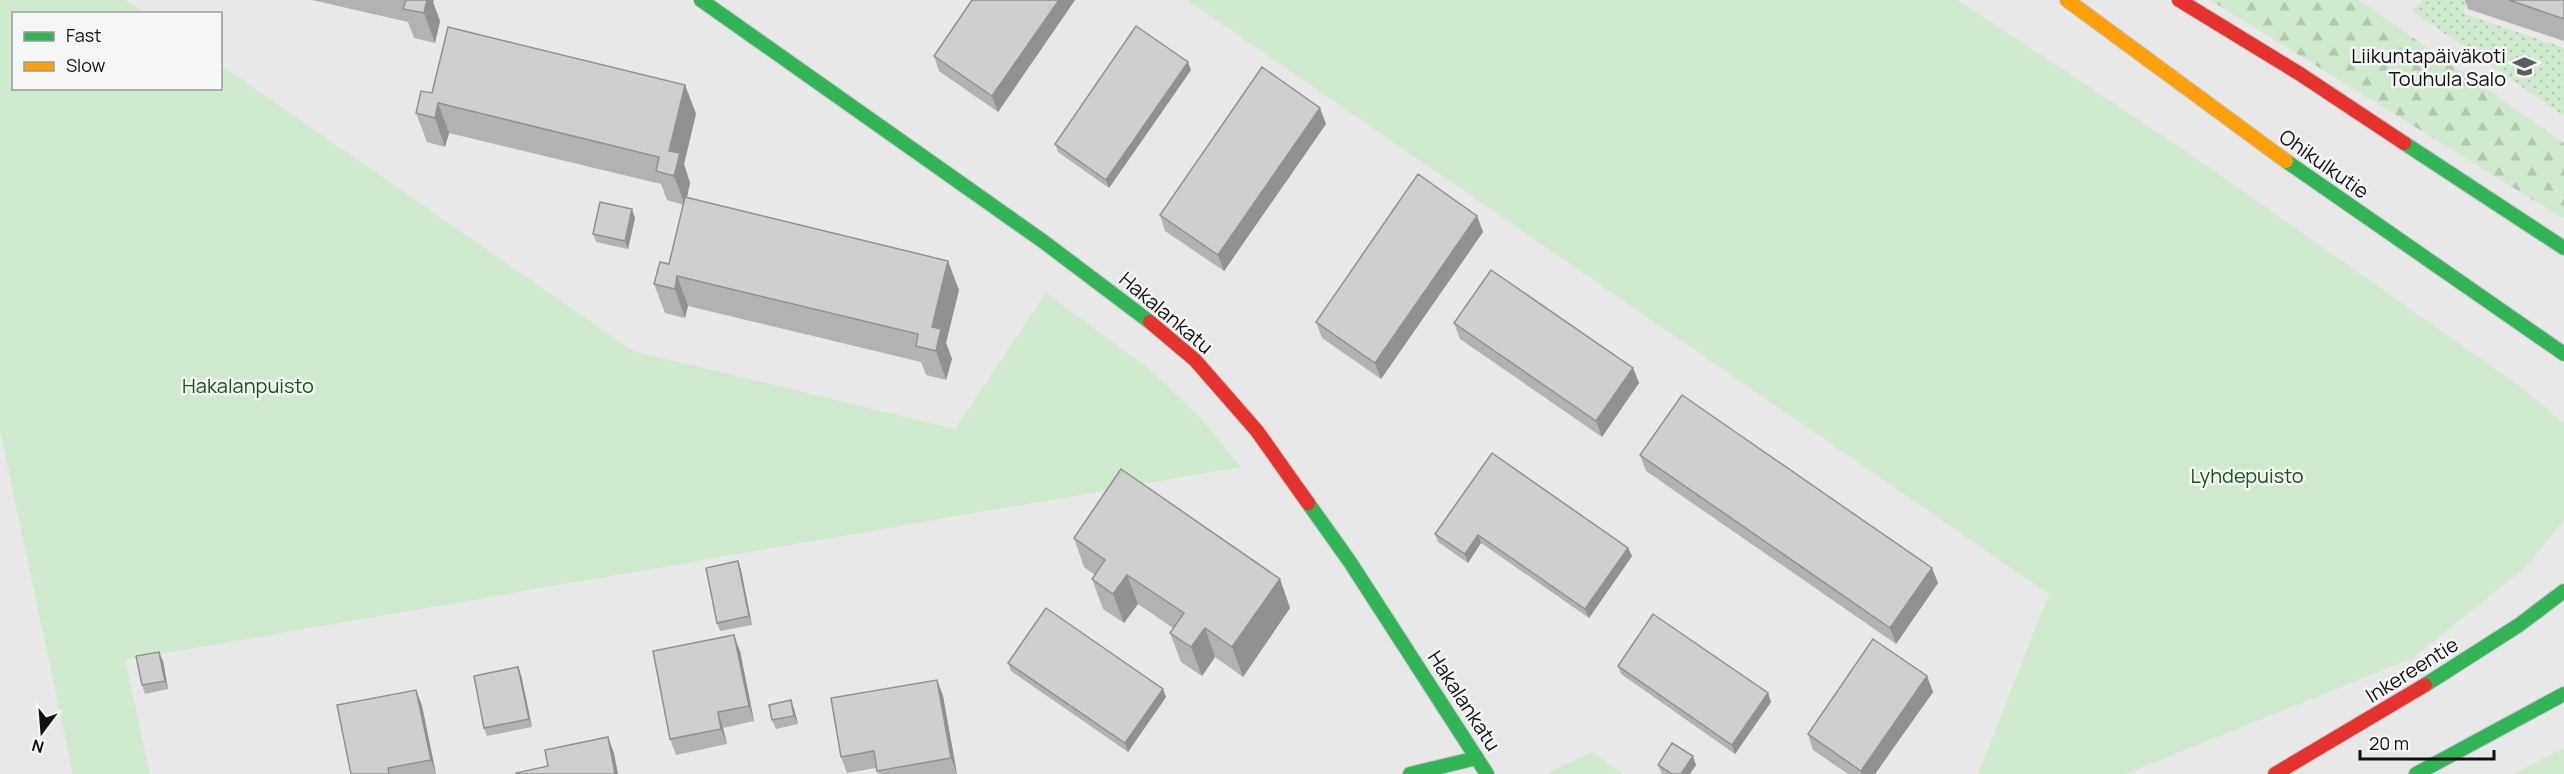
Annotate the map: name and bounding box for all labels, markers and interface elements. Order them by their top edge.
legend [12,12,222,90]
text: Fast [66,23,101,47]
place label: Liikuntapäiväkoti Touhula Salo [2351,42,2506,92]
text: Slow [66,53,106,77]
school or university icon: Liikuntapäiväkoti Touhula Salo [2511,54,2537,80]
street label: Ohikulkutie [2274,123,2374,204]
street label: Hakalankatu [1114,266,1219,360]
park label: Hakalanpuisto [182,372,314,399]
park label: Lyhdepuisto [2190,462,2304,489]
street label: Inkereentie [2360,630,2463,709]
street label: Hakalankatu [1422,645,1507,756]
north arrow [12,702,72,762]
scale bar [2360,723,2494,761]
text: 20 m [2369,731,2409,755]
text: N [29,734,46,759]

